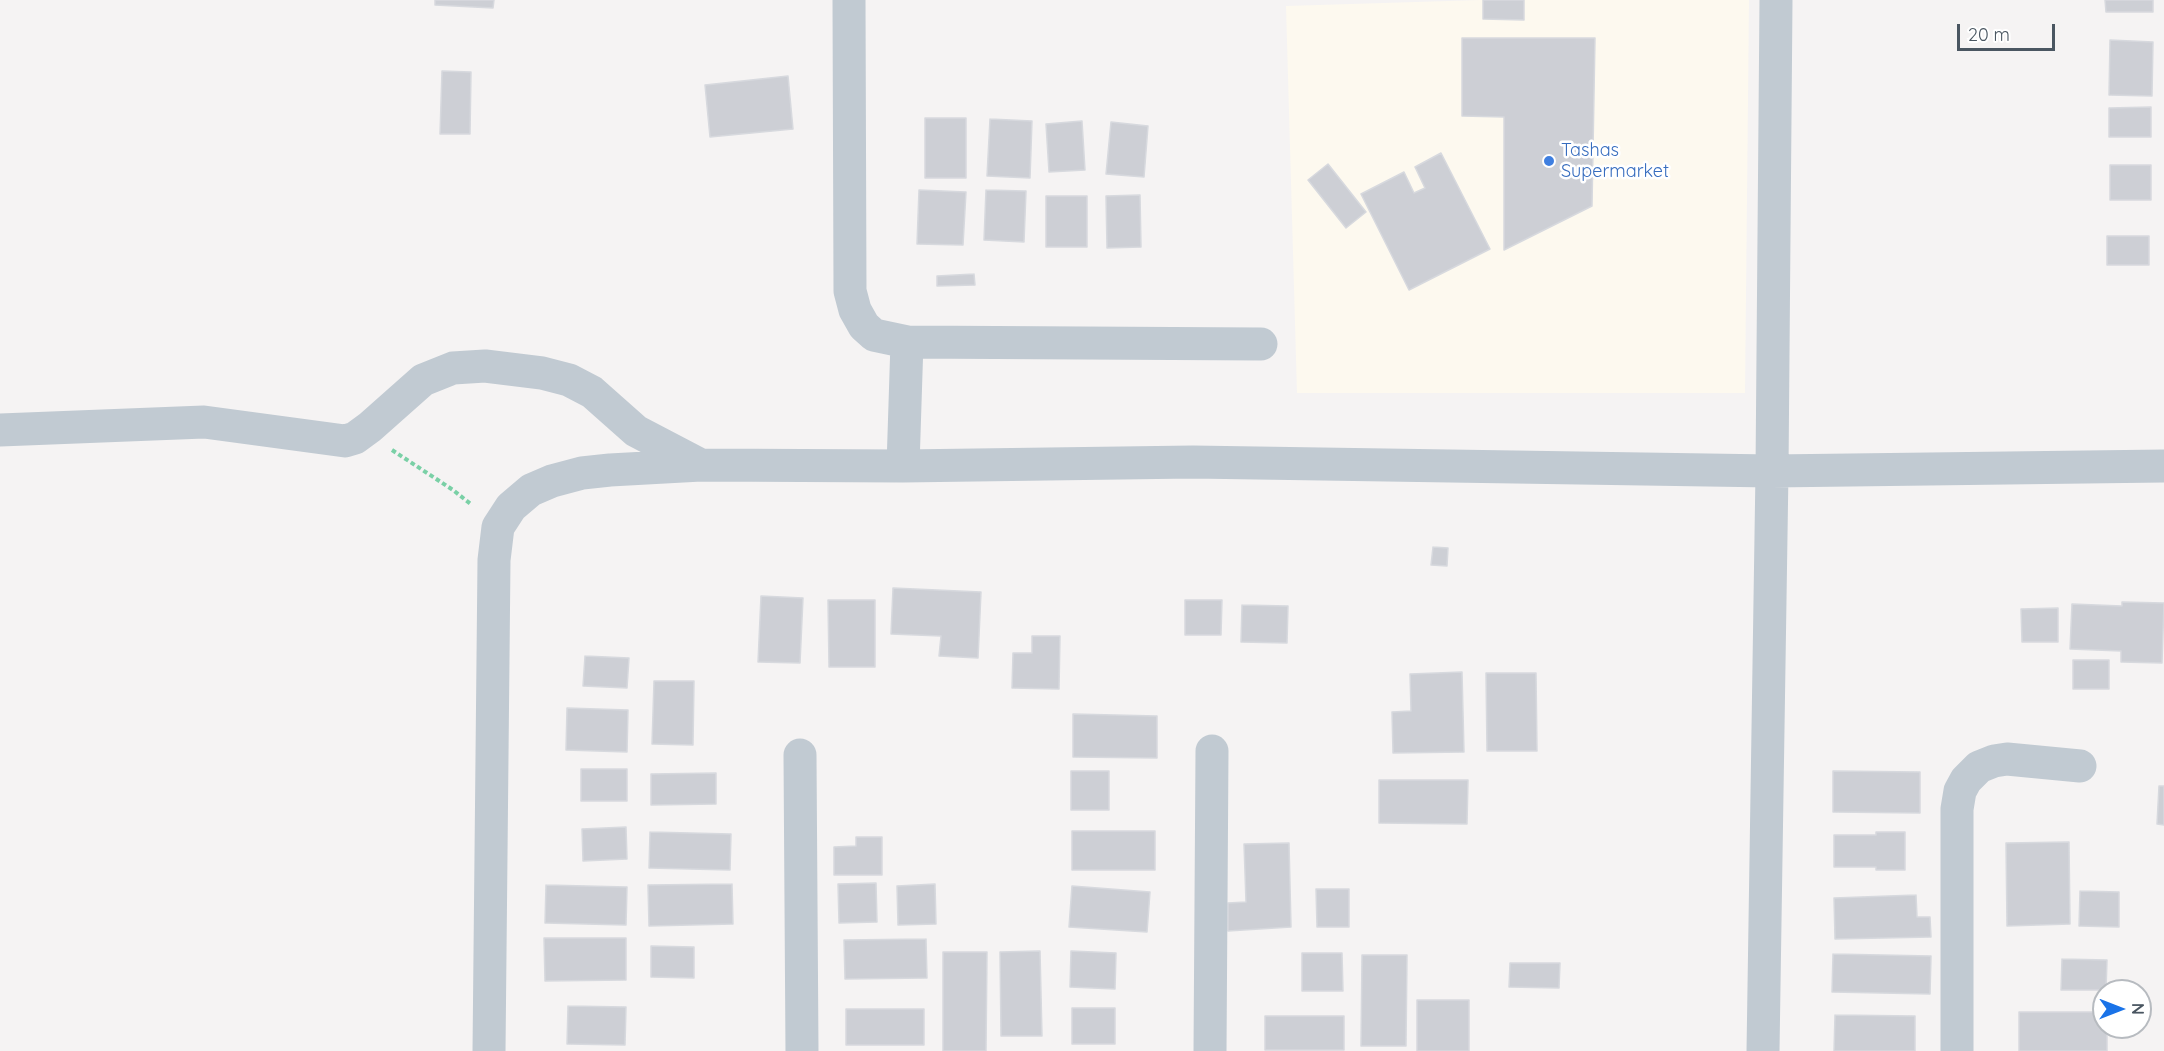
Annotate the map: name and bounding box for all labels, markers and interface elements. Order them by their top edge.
scale bar [1960,12,2058,50]
text: 20 m [1968,23,2010,46]
place label: Tashas Supermarket [1561,140,1669,182]
marker: Tashas Supermarket [1542,154,1556,168]
north arrow [2092,979,2152,1039]
text: N [2128,1003,2148,1015]

